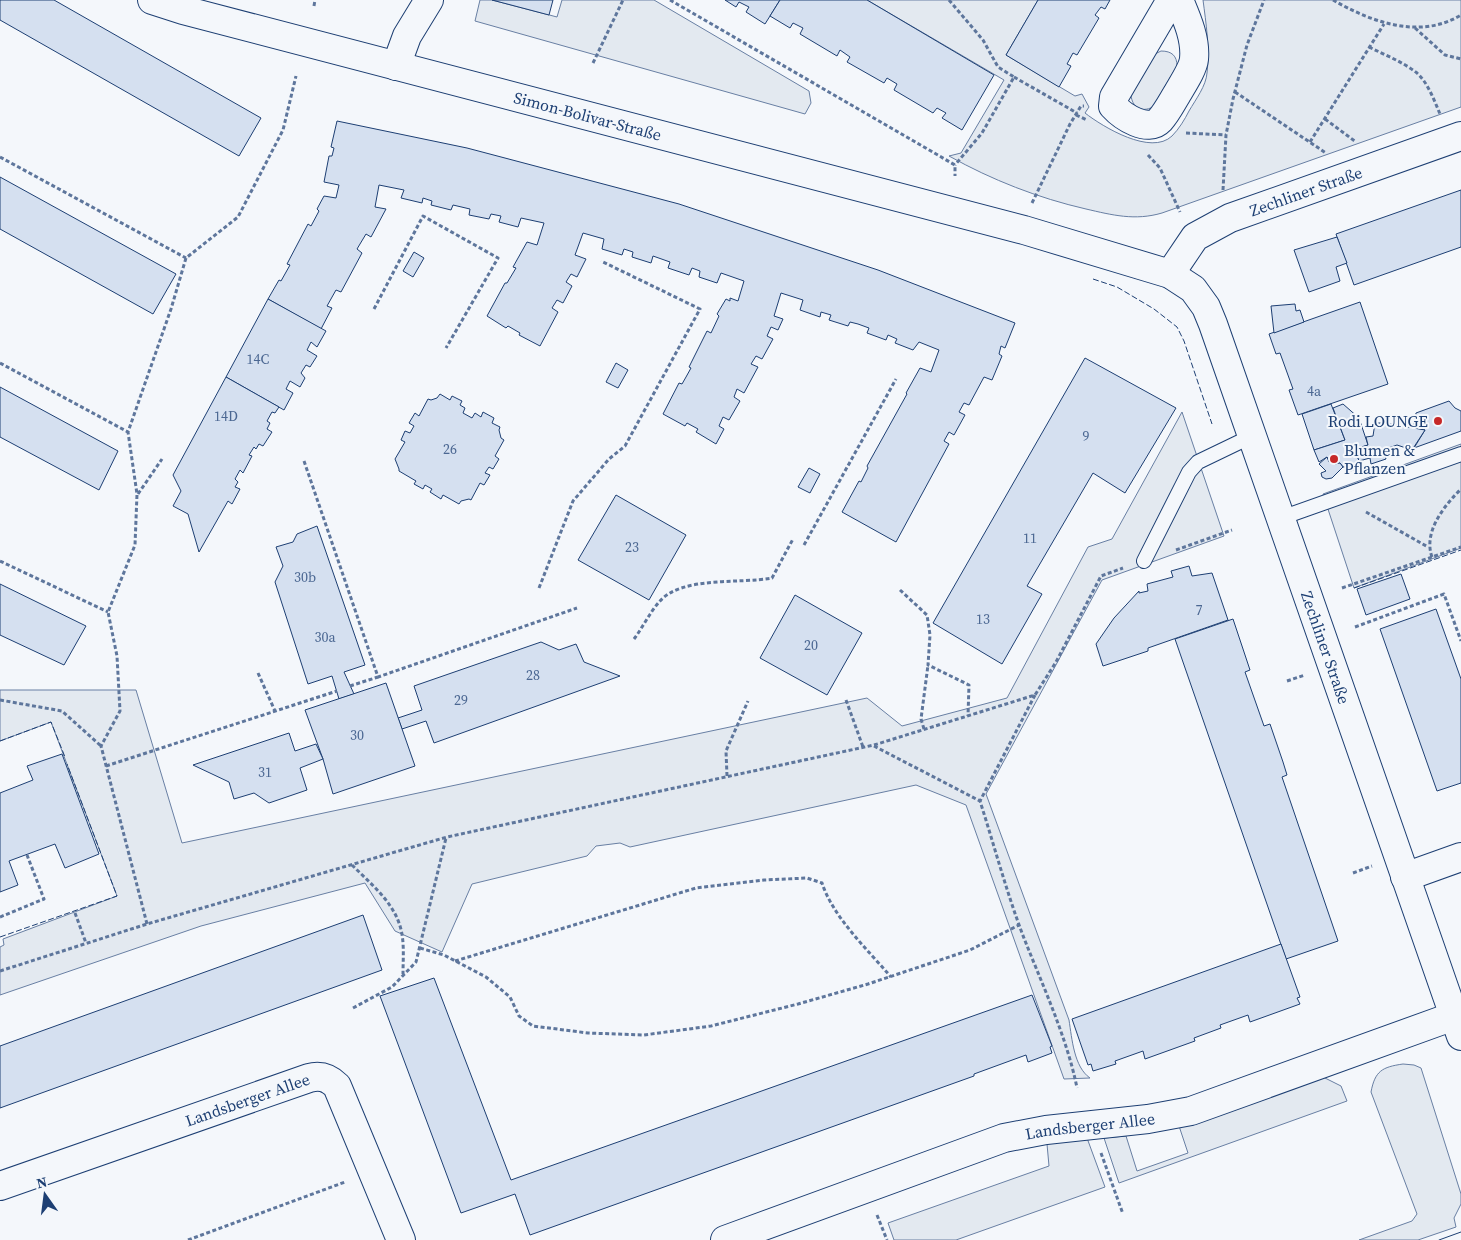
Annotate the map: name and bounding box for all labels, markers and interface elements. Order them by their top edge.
street label: Simon-Bolivar-Straße [512,86,664,146]
street label: Zechliner Straße [1247,161,1365,221]
house number: 14C [247,349,270,369]
house number: 4a [1307,381,1322,401]
house number: 14D [214,406,238,426]
place label: Rodi LOUNGE [1328,410,1428,432]
marker: Rodi LOUNGE [1432,415,1444,427]
house number: 9 [1083,426,1090,446]
house number: 26 [443,439,457,459]
place label: Blumen & Pflanzen [1344,439,1415,479]
marker: Blumen & Pflanzen [1328,453,1340,465]
house number: 11 [1023,528,1037,548]
house number: 23 [625,537,639,557]
house number: 30b [294,567,316,587]
street label: Zechliner Straße [1296,588,1355,707]
house number: 7 [1196,600,1203,620]
house number: 13 [976,609,990,629]
house number: 30a [314,627,336,647]
house number: 20 [804,635,818,655]
house number: 28 [526,665,540,685]
house number: 29 [454,690,468,710]
house number: 30 [350,725,364,745]
house number: 31 [258,762,272,782]
street label: Landsberger Allee [182,1068,313,1131]
street label: Landsberger Allee [1023,1107,1157,1145]
north arrow [20,1170,70,1220]
text: N [34,1171,49,1193]

